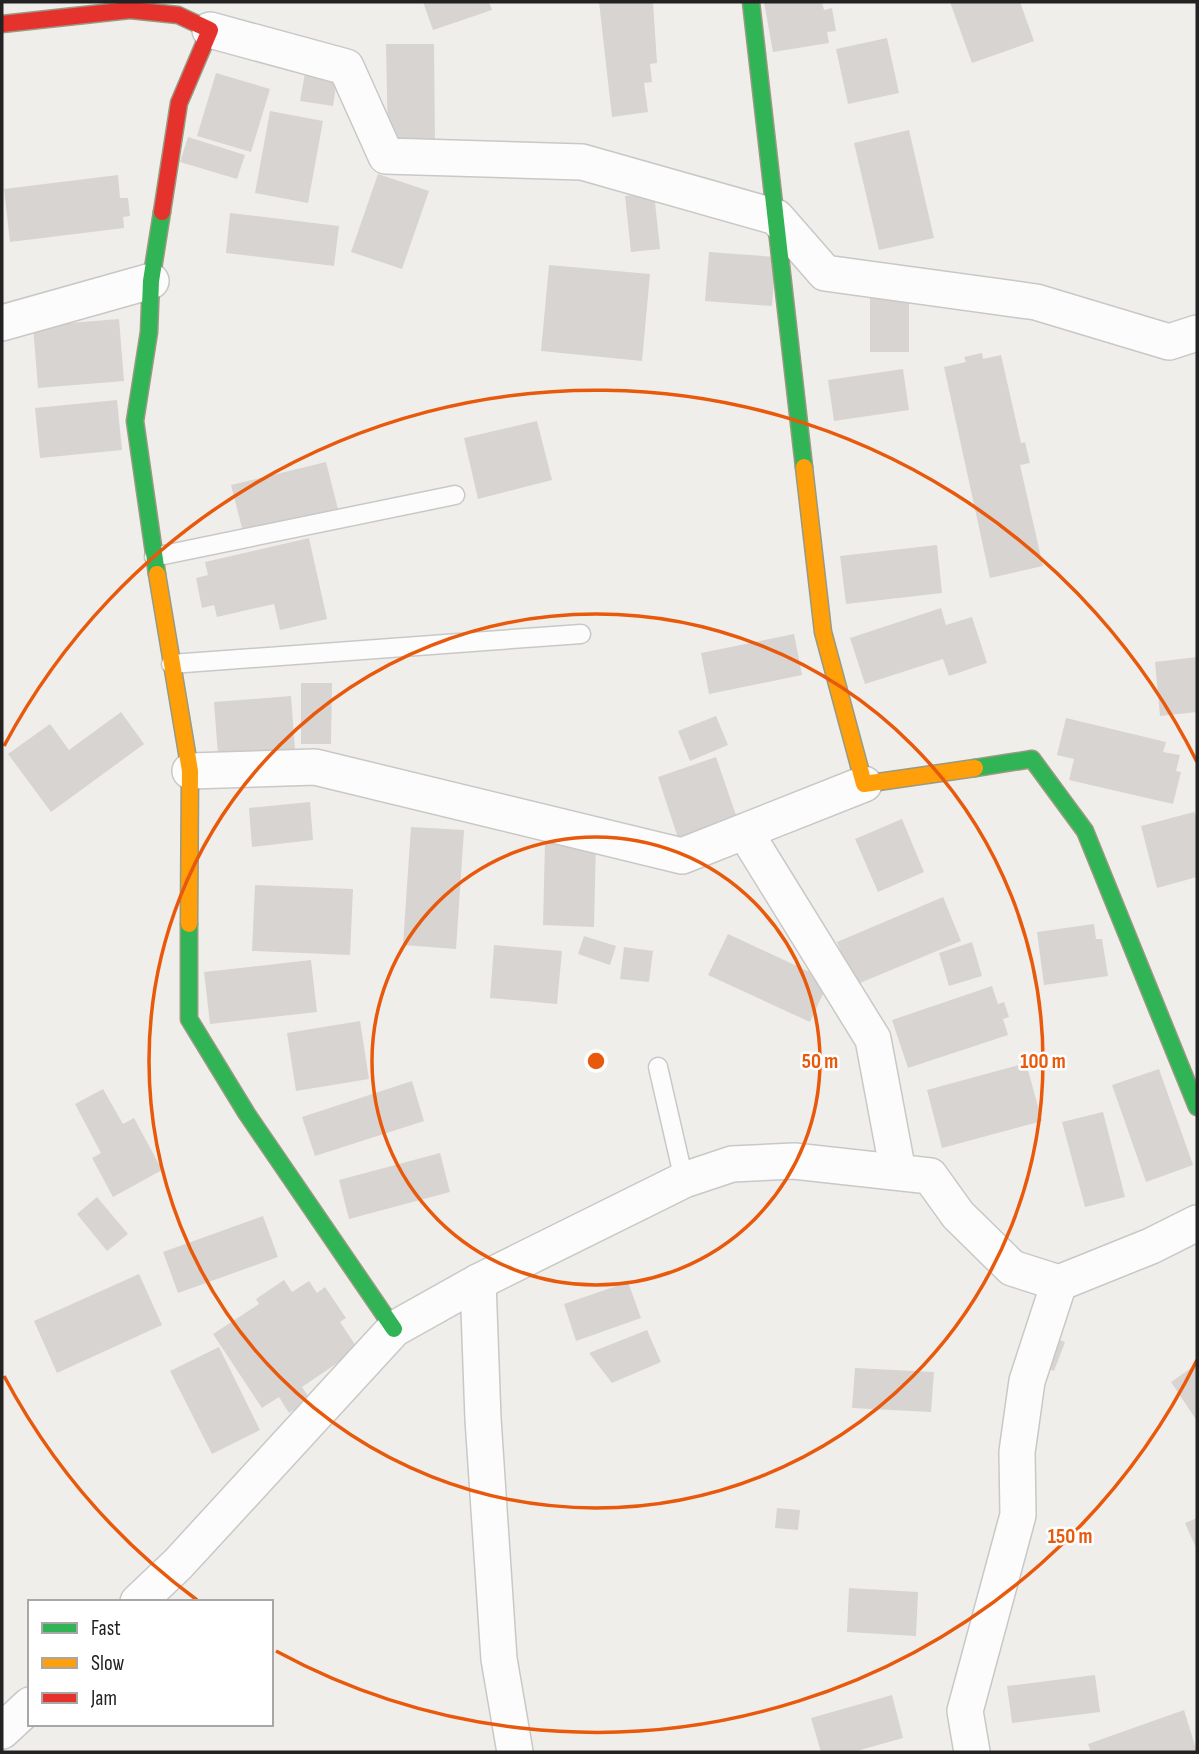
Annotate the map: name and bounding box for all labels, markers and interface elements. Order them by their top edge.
centre of rings [584,1049,608,1073]
text: 50 m [802,1049,838,1074]
text: 100 m [1020,1049,1066,1074]
text: 150 m [1048,1524,1092,1549]
legend [28,1600,273,1726]
text: Fast [91,1616,121,1641]
text: Slow [91,1651,125,1676]
text: Jam [90,1686,117,1711]

